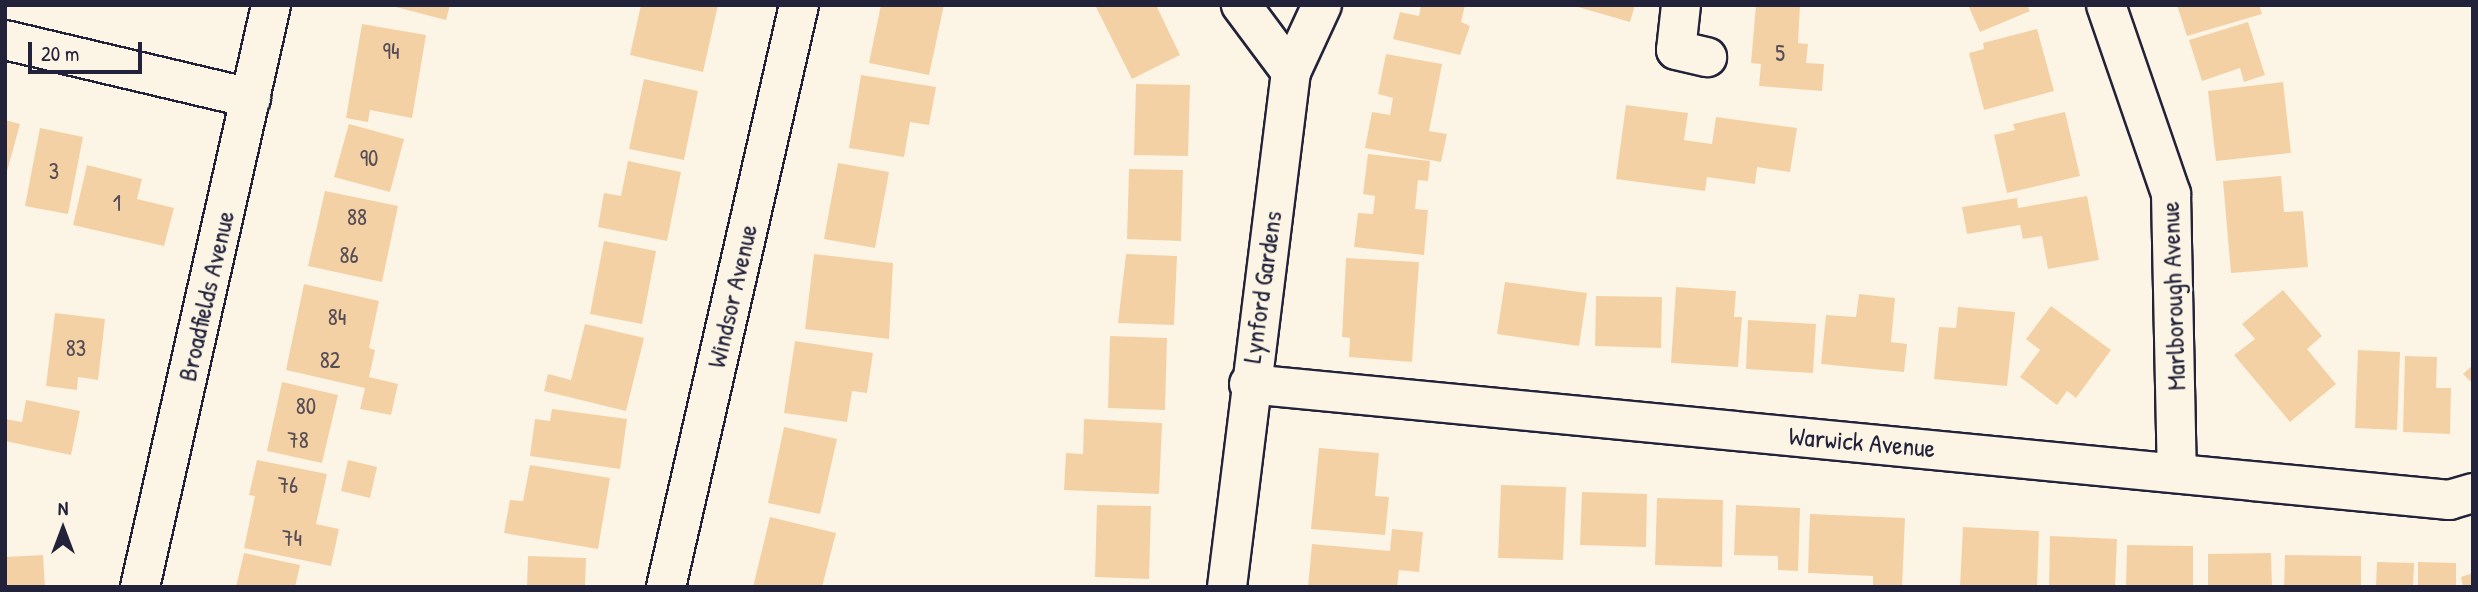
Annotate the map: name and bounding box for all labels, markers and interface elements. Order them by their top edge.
scale bar [32,28,145,72]
house number: 94 [382,37,400,65]
text: 20 m [41,39,79,68]
house number: 5 [1775,39,1785,67]
house number: 90 [360,144,378,172]
house number: 3 [49,157,59,185]
house number: 1 [113,189,121,217]
street label: Marlborough Avenue [2154,201,2192,391]
house number: 88 [347,203,367,231]
street label: Broadfields Avenue [171,208,241,384]
street label: Lynford Gardens [1236,209,1288,365]
street label: Windsor Avenue [700,221,764,371]
house number: 86 [339,241,359,269]
house number: 84 [328,303,346,331]
house number: 83 [66,334,86,362]
house number: 82 [320,346,340,374]
house number: 80 [296,392,316,420]
street label: Warwick Avenue [1787,420,1937,464]
house number: 78 [287,426,309,454]
house number: 76 [278,471,298,499]
north arrow [28,494,98,564]
text: N [58,495,68,521]
house number: 74 [282,524,302,552]

